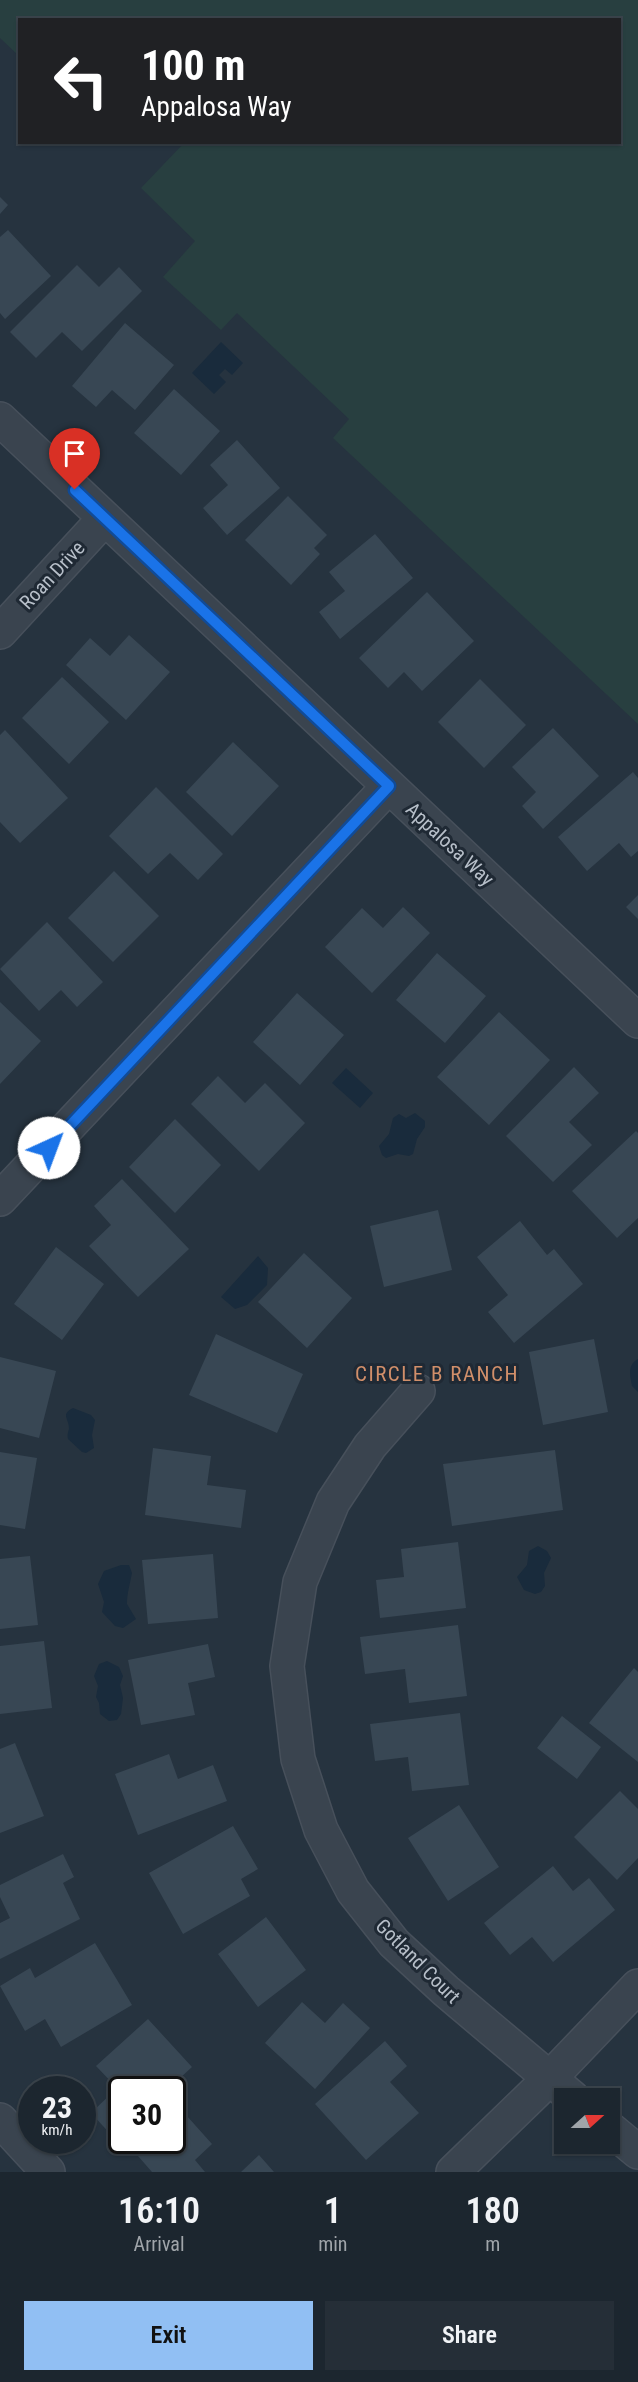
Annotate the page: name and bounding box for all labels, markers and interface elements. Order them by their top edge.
text: 100 m [141,41,246,90]
icon: left [42,42,120,120]
text: Appalosa Way [141,91,291,123]
pin [49,428,100,490]
icon: arrive [58,437,91,470]
street label: Roan Drive [14,536,90,614]
street label: Appalosa Way [401,797,499,891]
position arrow [17,1116,81,1180]
district label: CIRCLE B RANCH [355,1362,519,1386]
street label: Gotland Court [371,1914,465,2008]
speed limit sign: 30 [108,2076,186,2154]
north arrow [554,2088,620,2154]
map controls [554,2088,620,2154]
text: 23 [42,2090,72,2125]
text: km/h [42,2121,72,2139]
text: 16:10 [118,2190,200,2232]
text: 1 [324,2190,342,2232]
text: 180 [466,2190,520,2232]
text: Arrival [134,2232,185,2256]
text: min [318,2232,347,2256]
text: m [485,2232,500,2256]
button: Exit [24,2301,313,2370]
button: Share [325,2301,614,2370]

